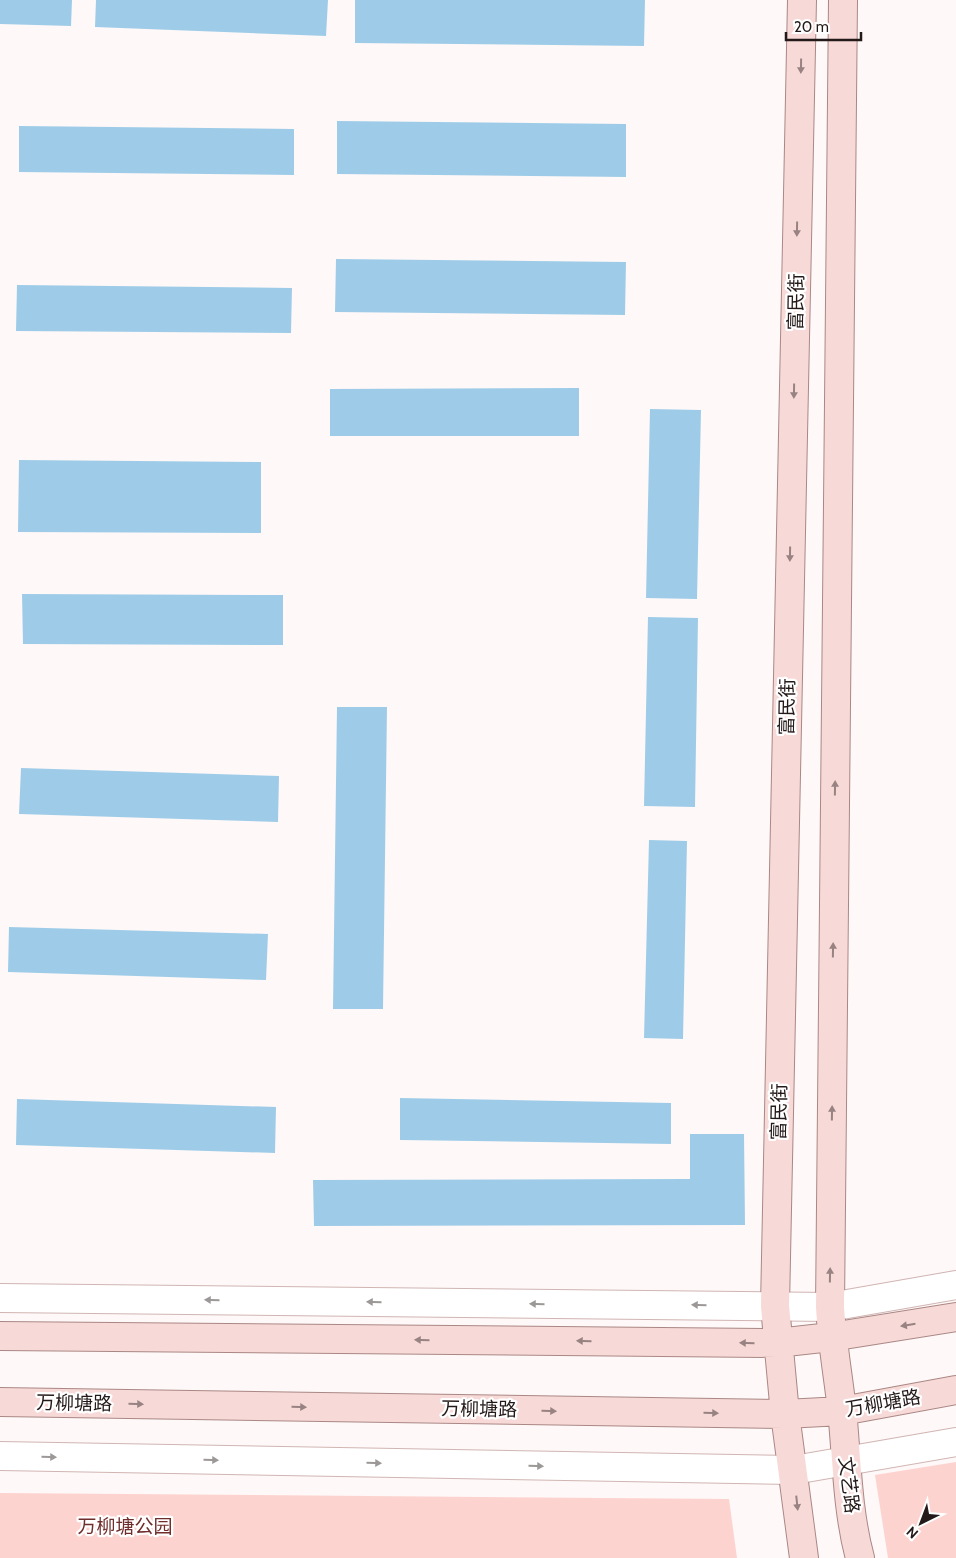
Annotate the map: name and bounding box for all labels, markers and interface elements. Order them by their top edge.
scale bar [786,10,861,42]
text: 20 m [794,18,829,36]
one-way arrow [797,58,805,74]
one-way arrow [793,221,801,237]
street label: 富民街 [784,273,808,331]
one-way arrow [790,383,798,399]
one-way arrow [786,546,794,562]
street label: 富民街 [775,678,799,736]
one-way arrow [831,779,839,795]
one-way arrow [829,942,837,958]
street label: 富民街 [767,1083,791,1141]
one-way arrow [828,1104,836,1120]
one-way arrow [826,1267,834,1283]
one-way arrow [203,1296,219,1304]
one-way arrow [366,1298,382,1306]
one-way arrow [528,1299,544,1307]
one-way arrow [691,1301,707,1309]
one-way arrow [900,1321,916,1329]
one-way arrow [413,1336,429,1344]
one-way arrow [576,1337,592,1345]
one-way arrow [738,1339,754,1347]
street label: 万柳塘路 [844,1385,922,1421]
street label: 万柳塘路 [36,1391,112,1415]
street label: 万柳塘路 [441,1397,517,1421]
one-way arrow [128,1400,144,1408]
one-way arrow [291,1403,307,1411]
one-way arrow [541,1407,557,1415]
one-way arrow [703,1409,719,1417]
one-way arrow [41,1453,57,1461]
street label: 文艺路 [834,1455,864,1515]
one-way arrow [203,1456,219,1464]
one-way arrow [366,1459,382,1467]
one-way arrow [528,1462,544,1470]
one-way arrow [793,1495,801,1511]
north arrow [896,1498,946,1548]
park label: 万柳塘公园 [77,1515,173,1538]
text: N [903,1523,922,1543]

